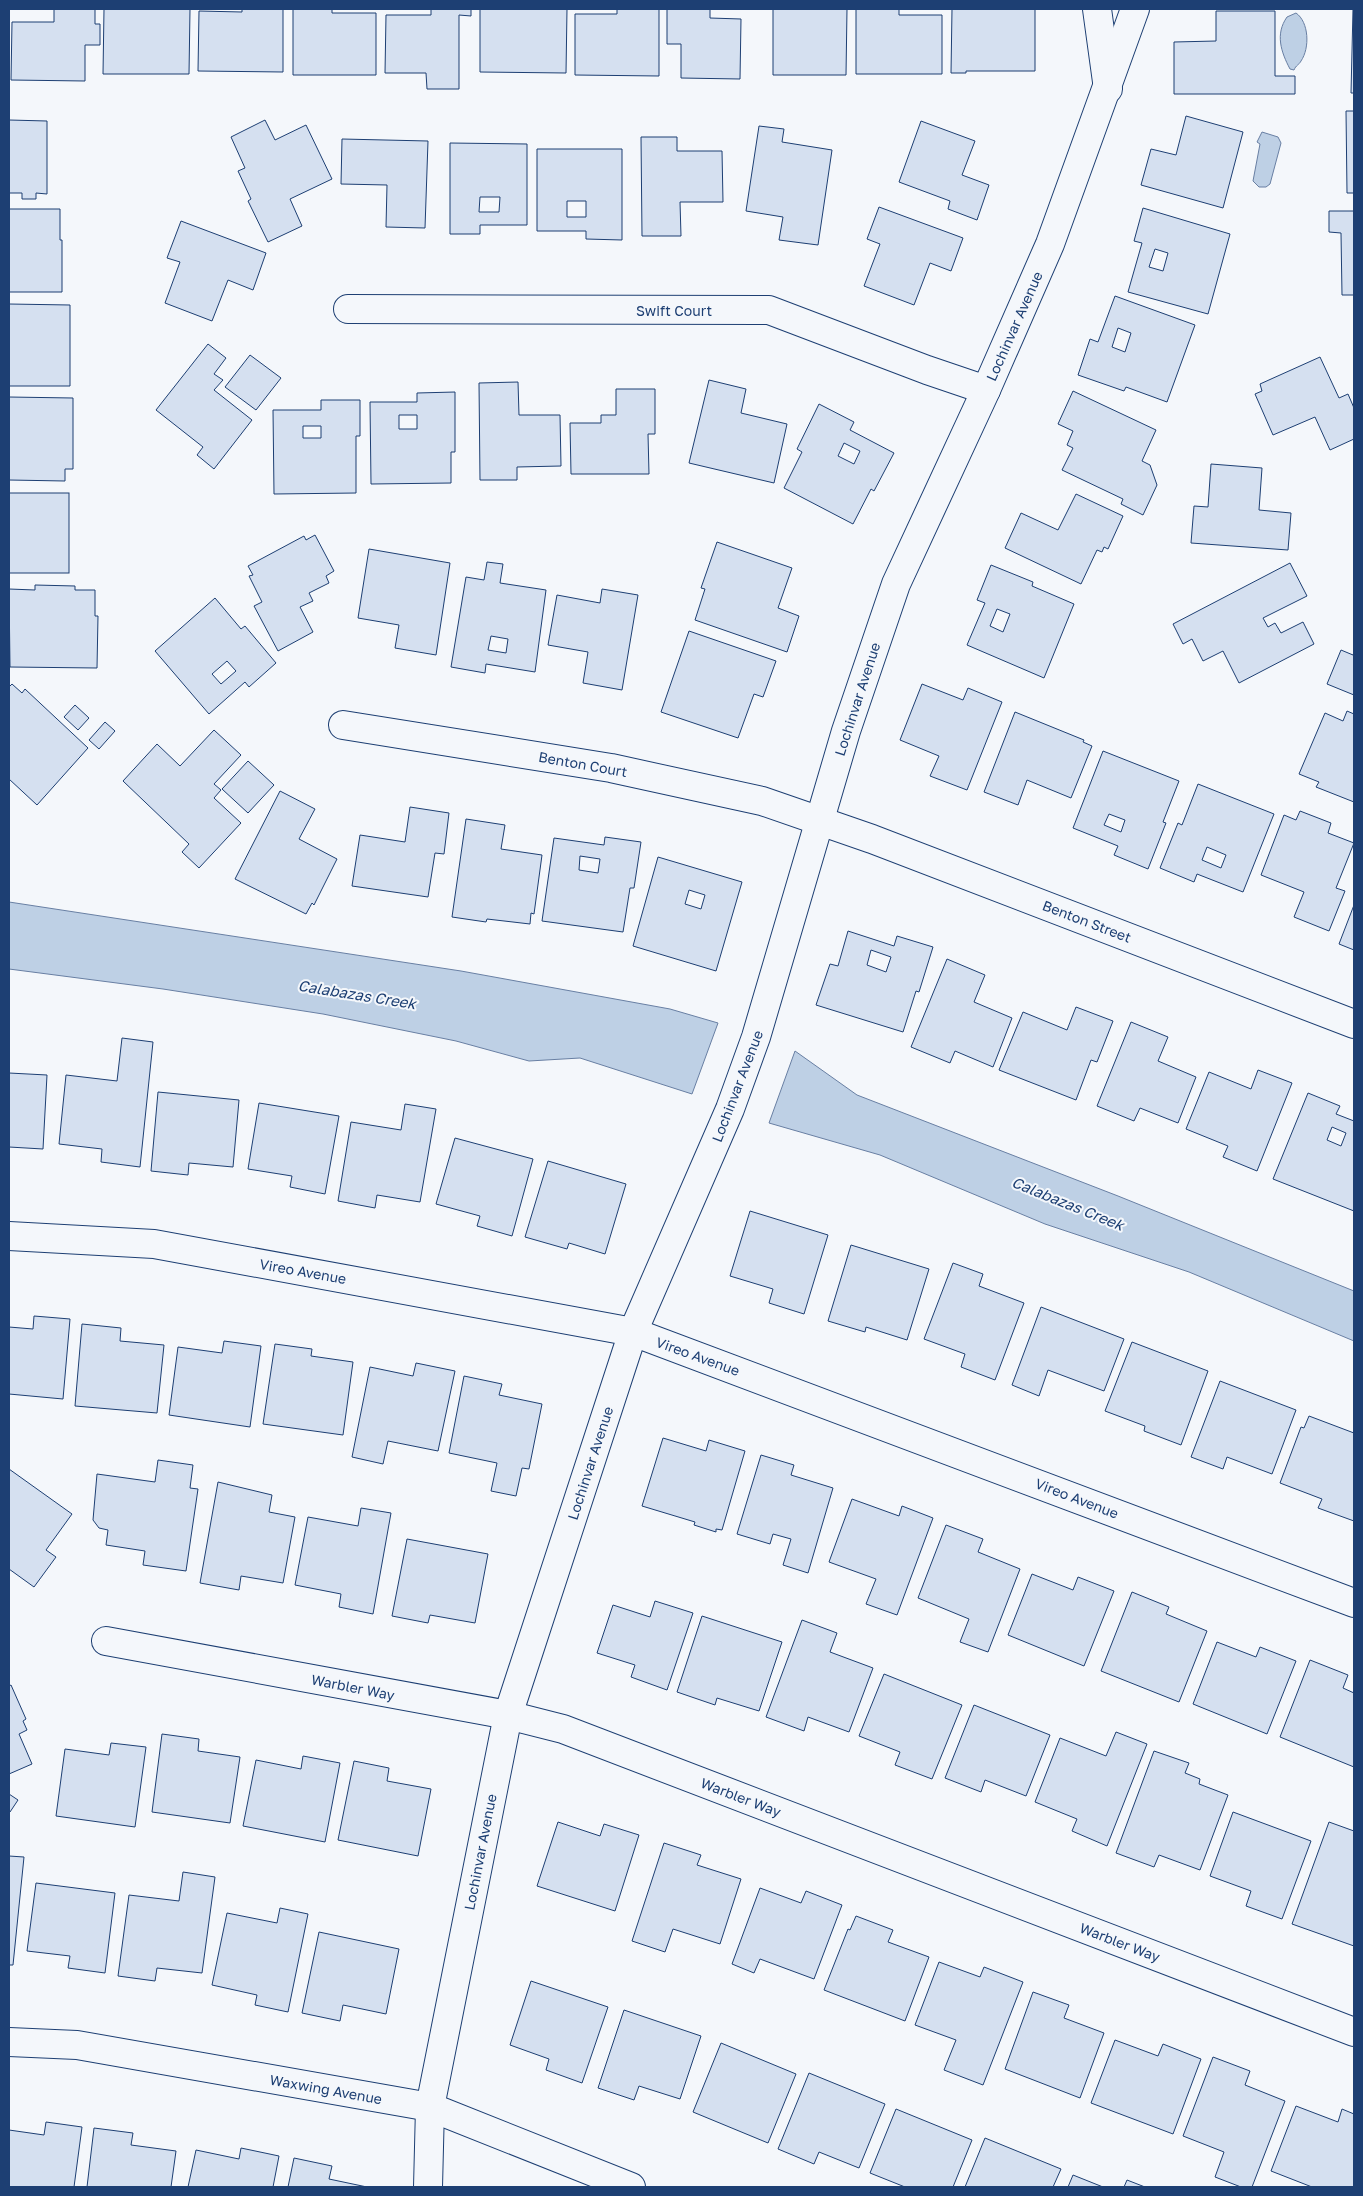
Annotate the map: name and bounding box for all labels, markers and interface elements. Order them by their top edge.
street label: Lochinvar Avenue [982,269,1046,383]
street label: Swift Court [636,302,712,319]
street label: Lochinvar Avenue [831,640,883,758]
street label: Benton Court [537,748,629,780]
street label: Benton Street [1040,896,1134,946]
water label: Calabazas Creek [297,976,419,1012]
street label: Lochinvar Avenue [708,1028,766,1144]
water label: Calabazas Creek [1009,1172,1128,1234]
street label: Vireo Avenue [258,1255,348,1287]
street label: Vireo Avenue [654,1333,742,1379]
street label: Lochinvar Avenue [564,1404,616,1522]
street label: Vireo Avenue [1033,1474,1121,1522]
street label: Warbler Way [310,1671,396,1703]
street label: Warbler Way [698,1774,784,1820]
street label: Lochinvar Avenue [460,1792,500,1912]
street label: Warbler Way [1077,1919,1163,1965]
street label: Waxwing Avenue [268,2071,384,2107]

